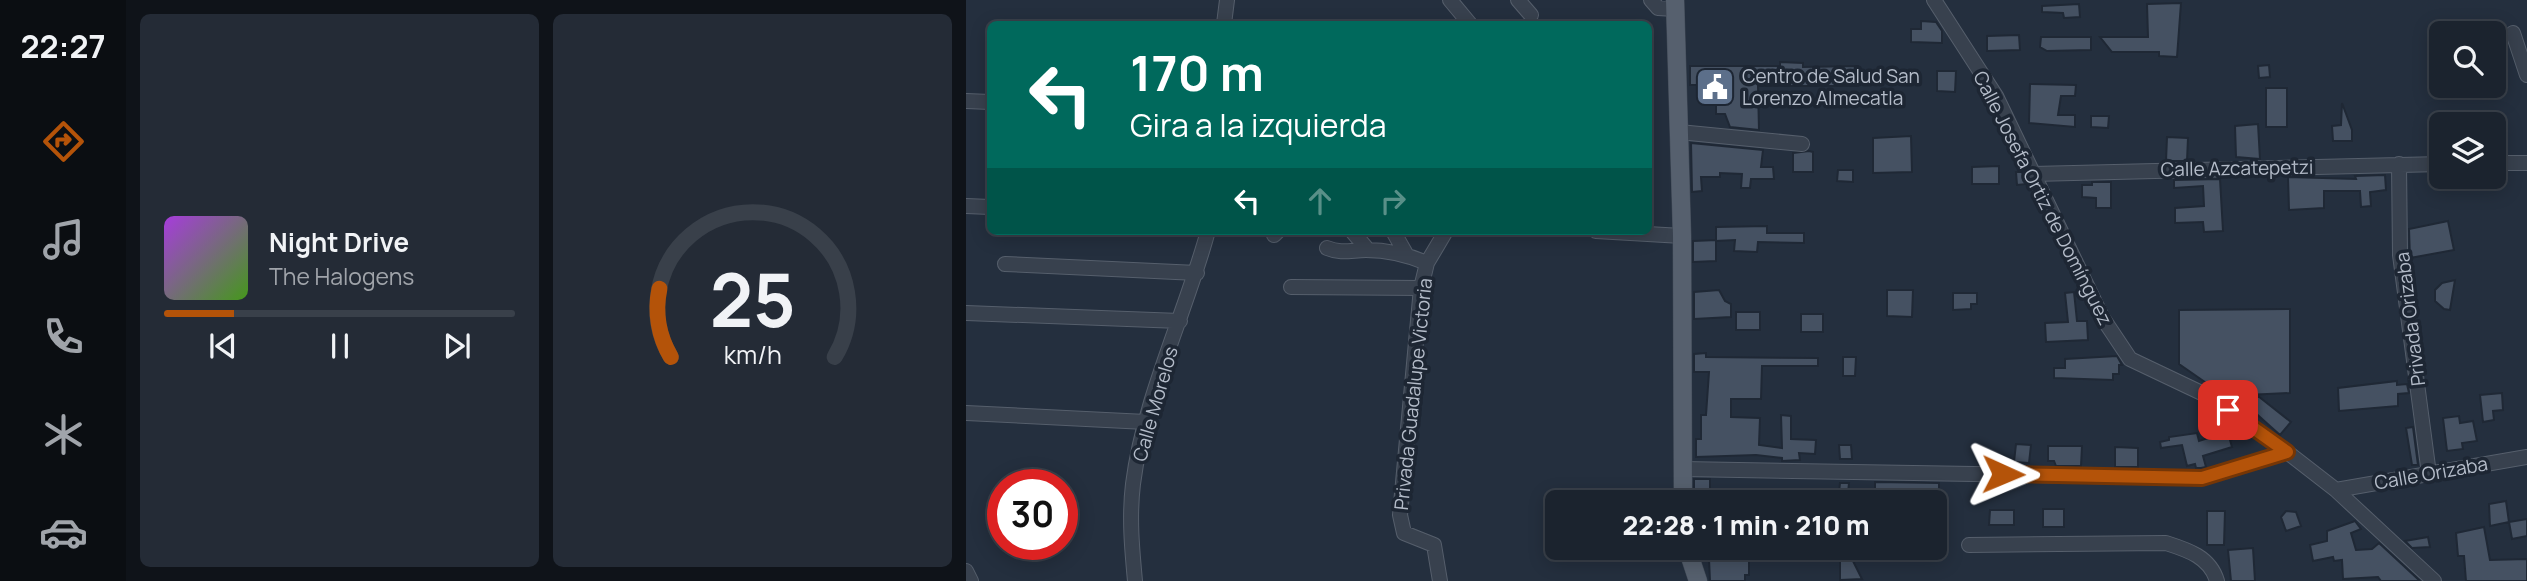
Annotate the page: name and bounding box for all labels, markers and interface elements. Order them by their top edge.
map controls [2429,21,2506,189]
button: search [2429,21,2506,98]
text: 22:27 [20,24,106,68]
text: 170 m [1130,39,1264,106]
icon: left [1015,49,1106,140]
place label: Centro de Salud San Lorenzo Almecatla [1742,63,1920,111]
public building icon: Centro de Salud San Lorenzo Almecatla [1694,66,1736,108]
street label: Calle Josefa Ortiz de Domínguez [1967,66,2119,330]
text: Gira a la izquierda [1130,103,1386,147]
button: layers [2429,112,2506,189]
icon: directions [39,117,88,166]
street label: Calle Azcatepetzi [2160,154,2314,182]
icon: left [1228,182,1266,220]
icon: ahead [1301,182,1339,220]
icon: right [1374,182,1412,220]
icon: music [39,215,88,264]
text: Night Drive [269,224,409,260]
text: 25 [709,249,796,349]
street label: Privada Orizaba [2389,250,2431,388]
text: The Halogens [269,260,414,292]
street label: Privada Guadalupe Victoria [1388,277,1438,511]
icon: phone [39,312,88,361]
icon: previous [204,327,242,365]
icon: pause [321,327,359,365]
icon: next [438,327,476,365]
text: km/h [723,336,782,371]
street label: Calle Morelos [1126,343,1184,465]
pin [2198,380,2258,440]
icon: arrive [2209,391,2247,429]
icon: climate [39,410,88,459]
position arrow [1966,437,2040,511]
street label: Calle Orizaba [2372,450,2490,496]
speed limit sign: 30 [987,469,1078,560]
text: 22:28 · 1 min · 210 m [1622,507,1870,543]
icon: car [39,508,88,557]

